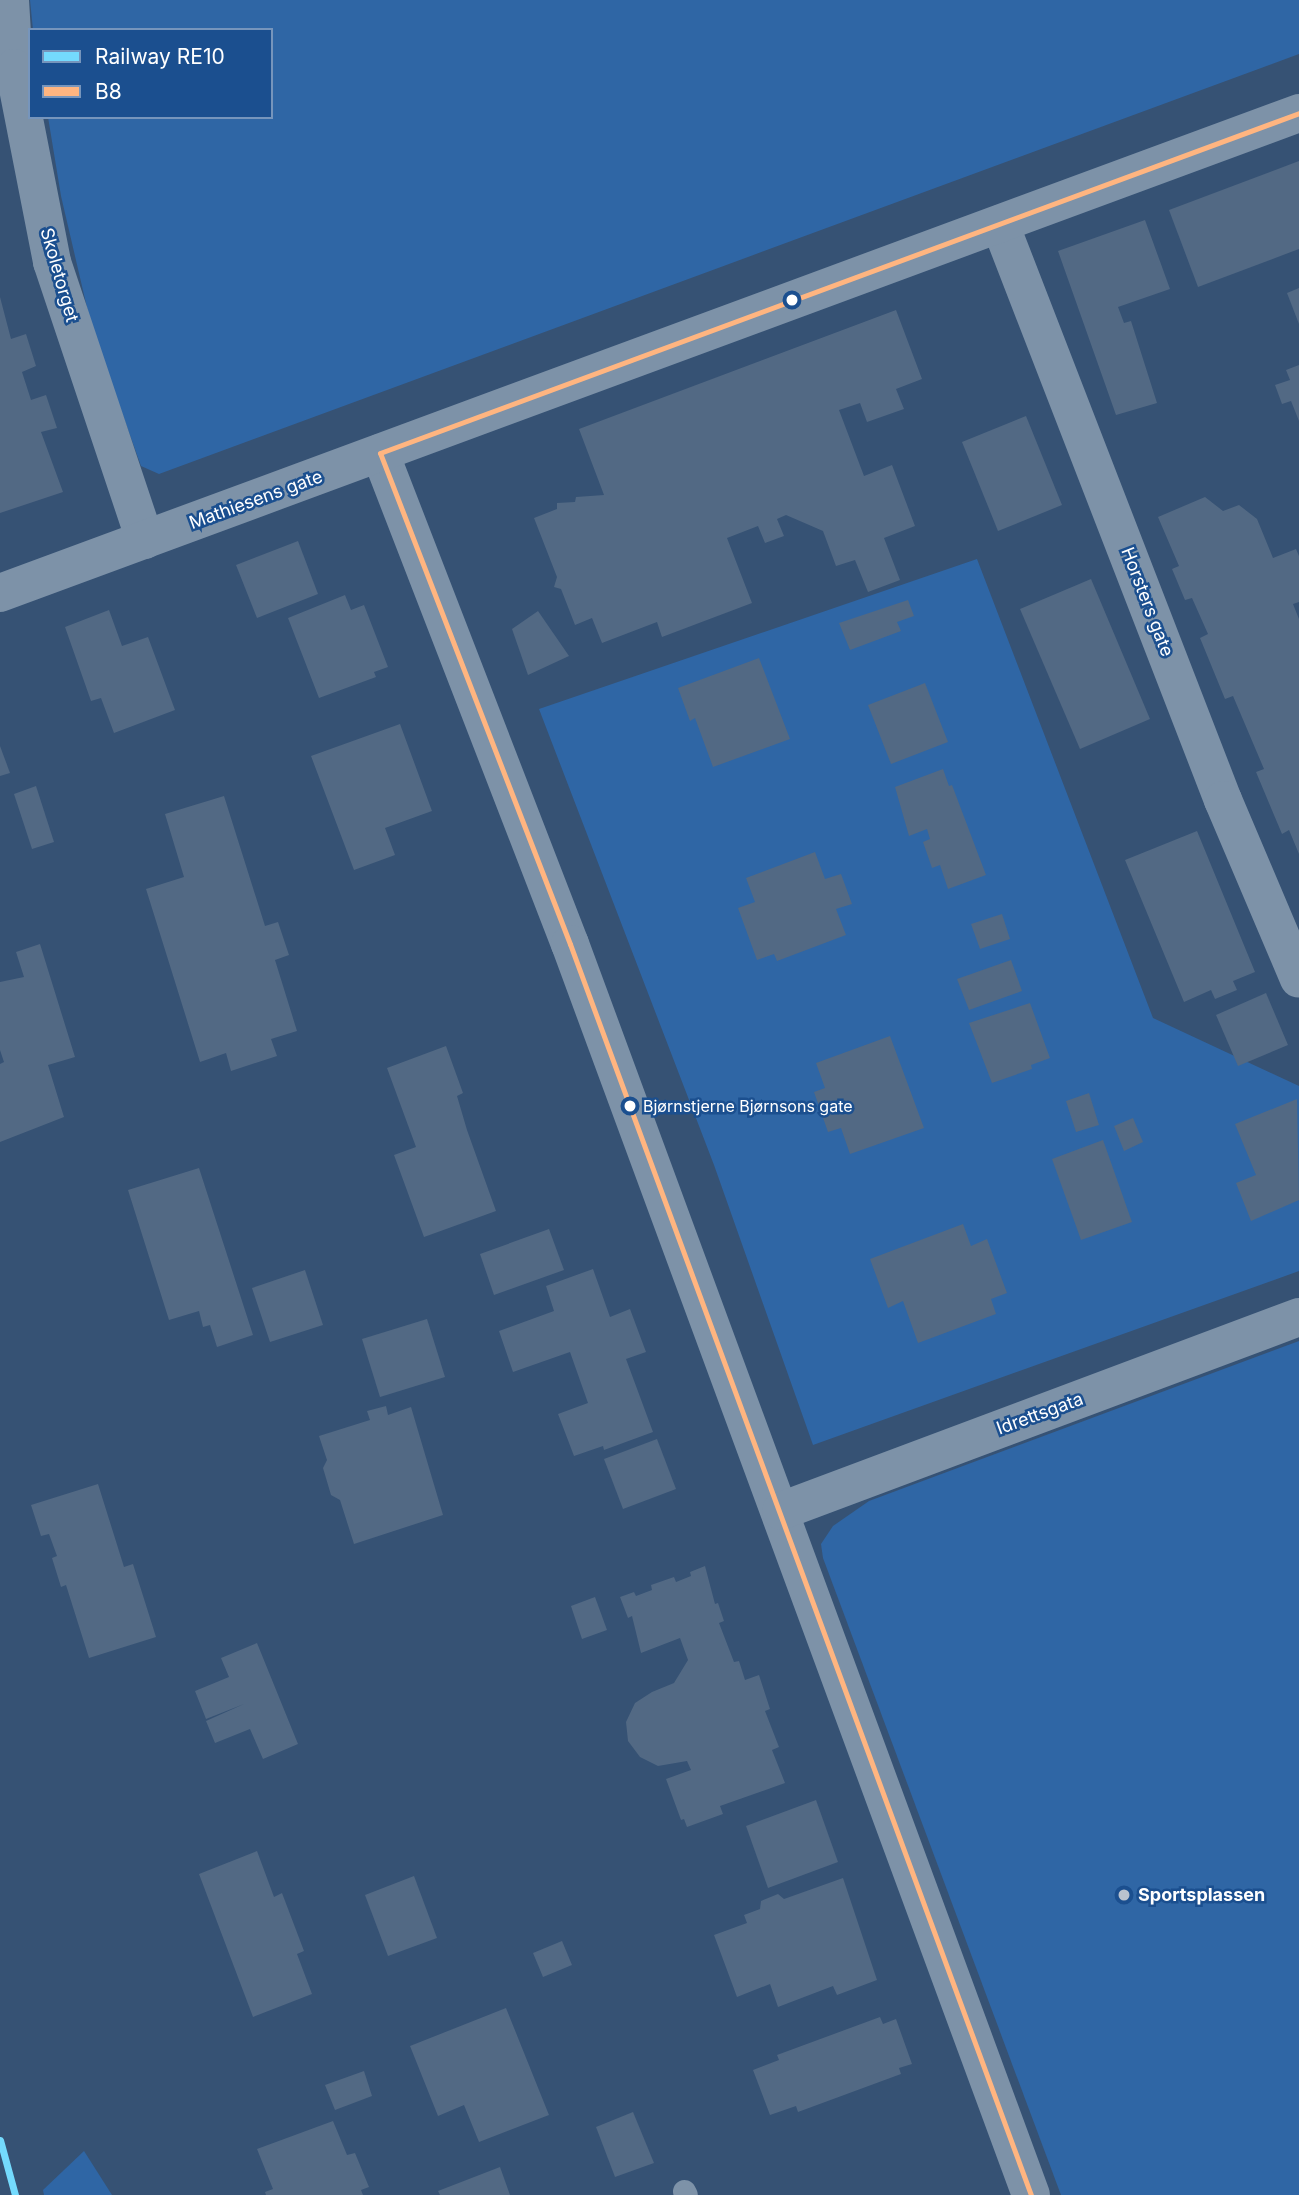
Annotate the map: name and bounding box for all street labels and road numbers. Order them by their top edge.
street label: Skoletorget [35,225,83,325]
street label: Mathiesens gate [186,466,326,534]
street label: Horsters gate [1116,544,1178,660]
street label: Idrettsgata [994,1388,1086,1440]

